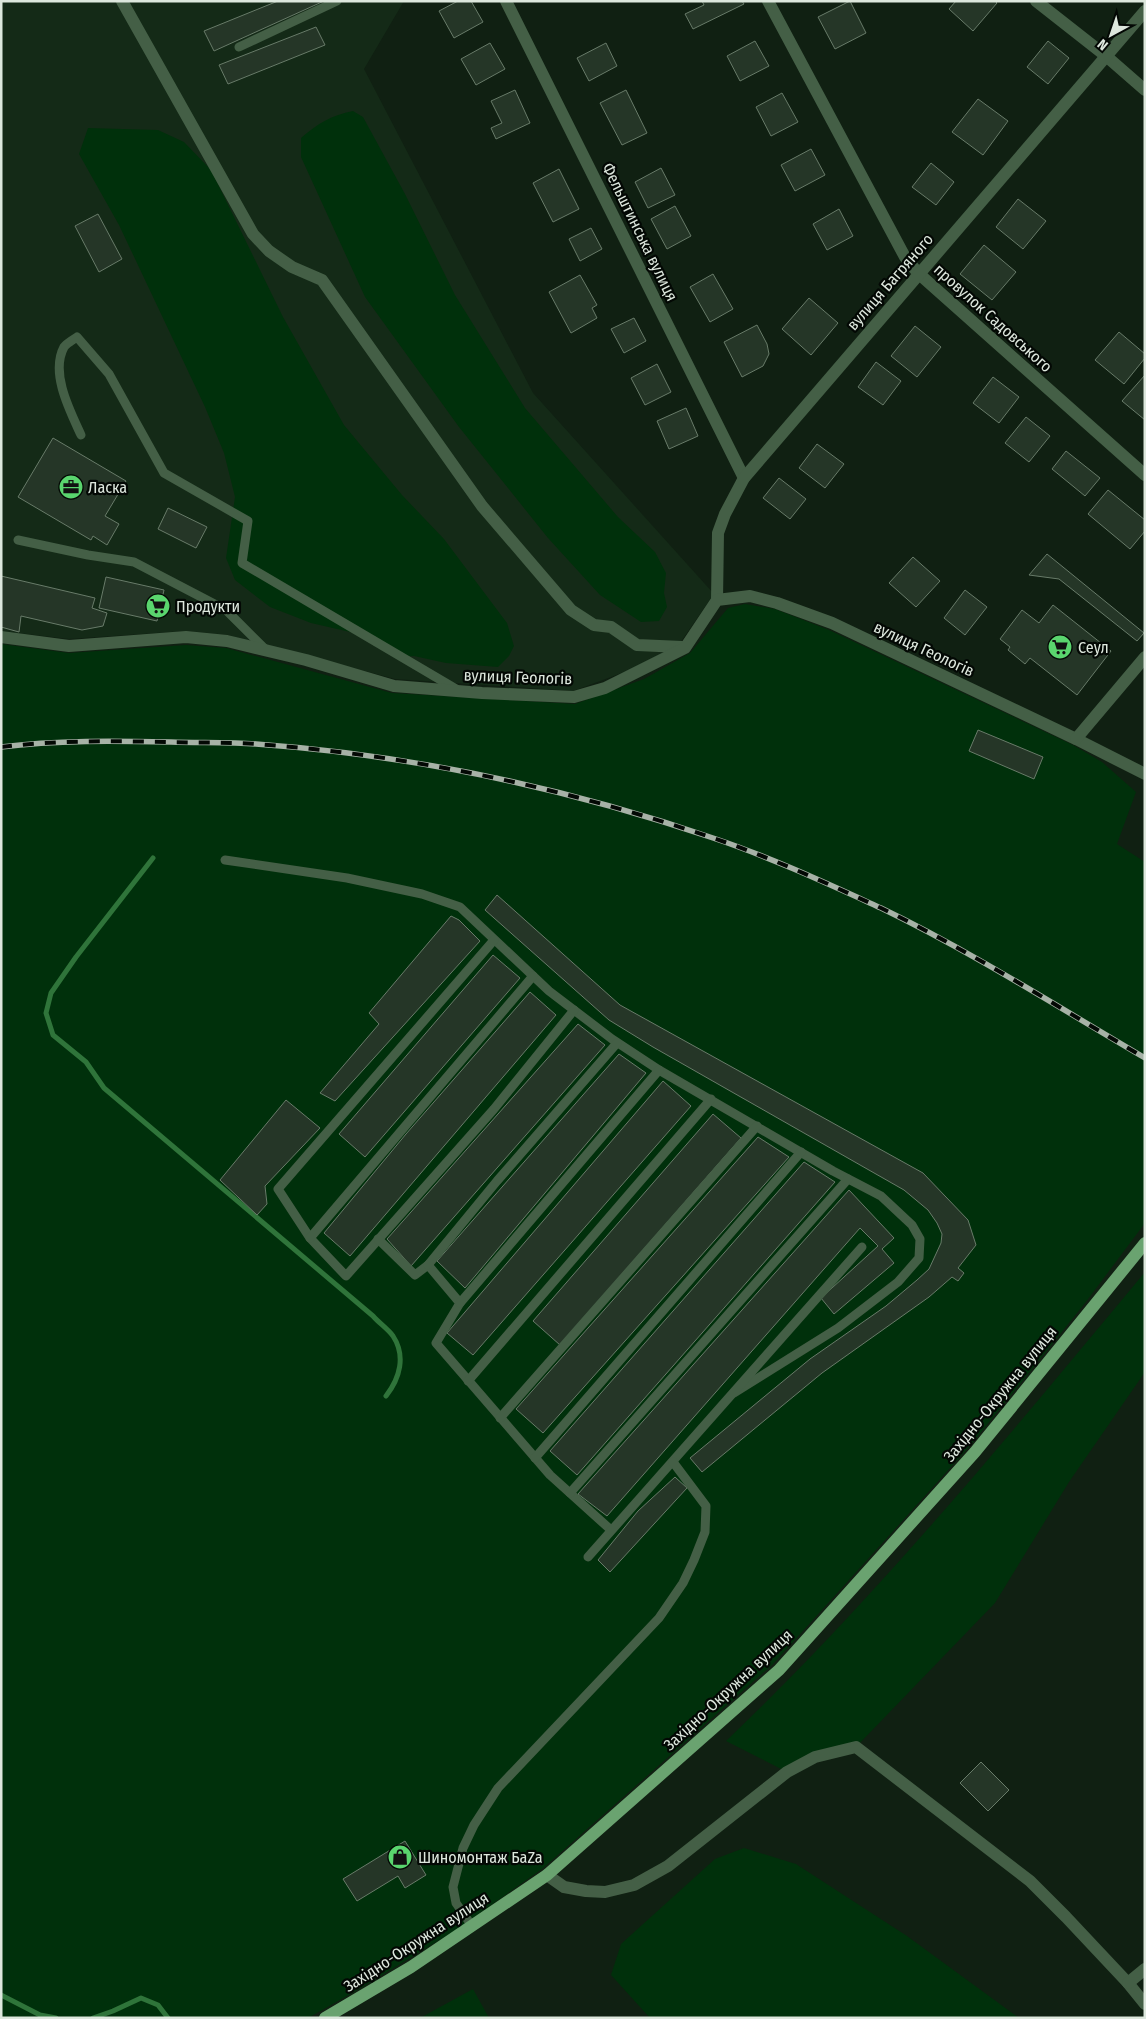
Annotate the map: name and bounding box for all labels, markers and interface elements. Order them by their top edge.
north arrow [1086,10,1136,60]
text: N [1094,35,1112,54]
street label: Фельштинська вулиця [598,160,682,304]
street label: вулиця Багряного [843,230,937,334]
street label: провулок Садовського [930,260,1056,376]
office icon: Ласка [58,474,84,500]
place label: Ласка [88,478,127,497]
supermarket icon: Продукти [145,593,171,619]
place label: Продукти [176,597,240,616]
street label: вулиця Геологів [871,617,977,681]
supermarket icon: Сеул [1047,634,1073,660]
place label: Сеул [1078,638,1109,657]
street label: вулиця Геологів [463,666,573,688]
street label: Західно-Окружна вулиця [939,1322,1061,1466]
street label: Західно-Окружна вулиця [660,1625,796,1755]
shop icon: Шиномонтаж БаZa [387,1844,413,1870]
place label: Шиномонтаж БаZa [418,1848,543,1867]
street label: Західно-Окружна вулиця [340,1888,492,1996]

